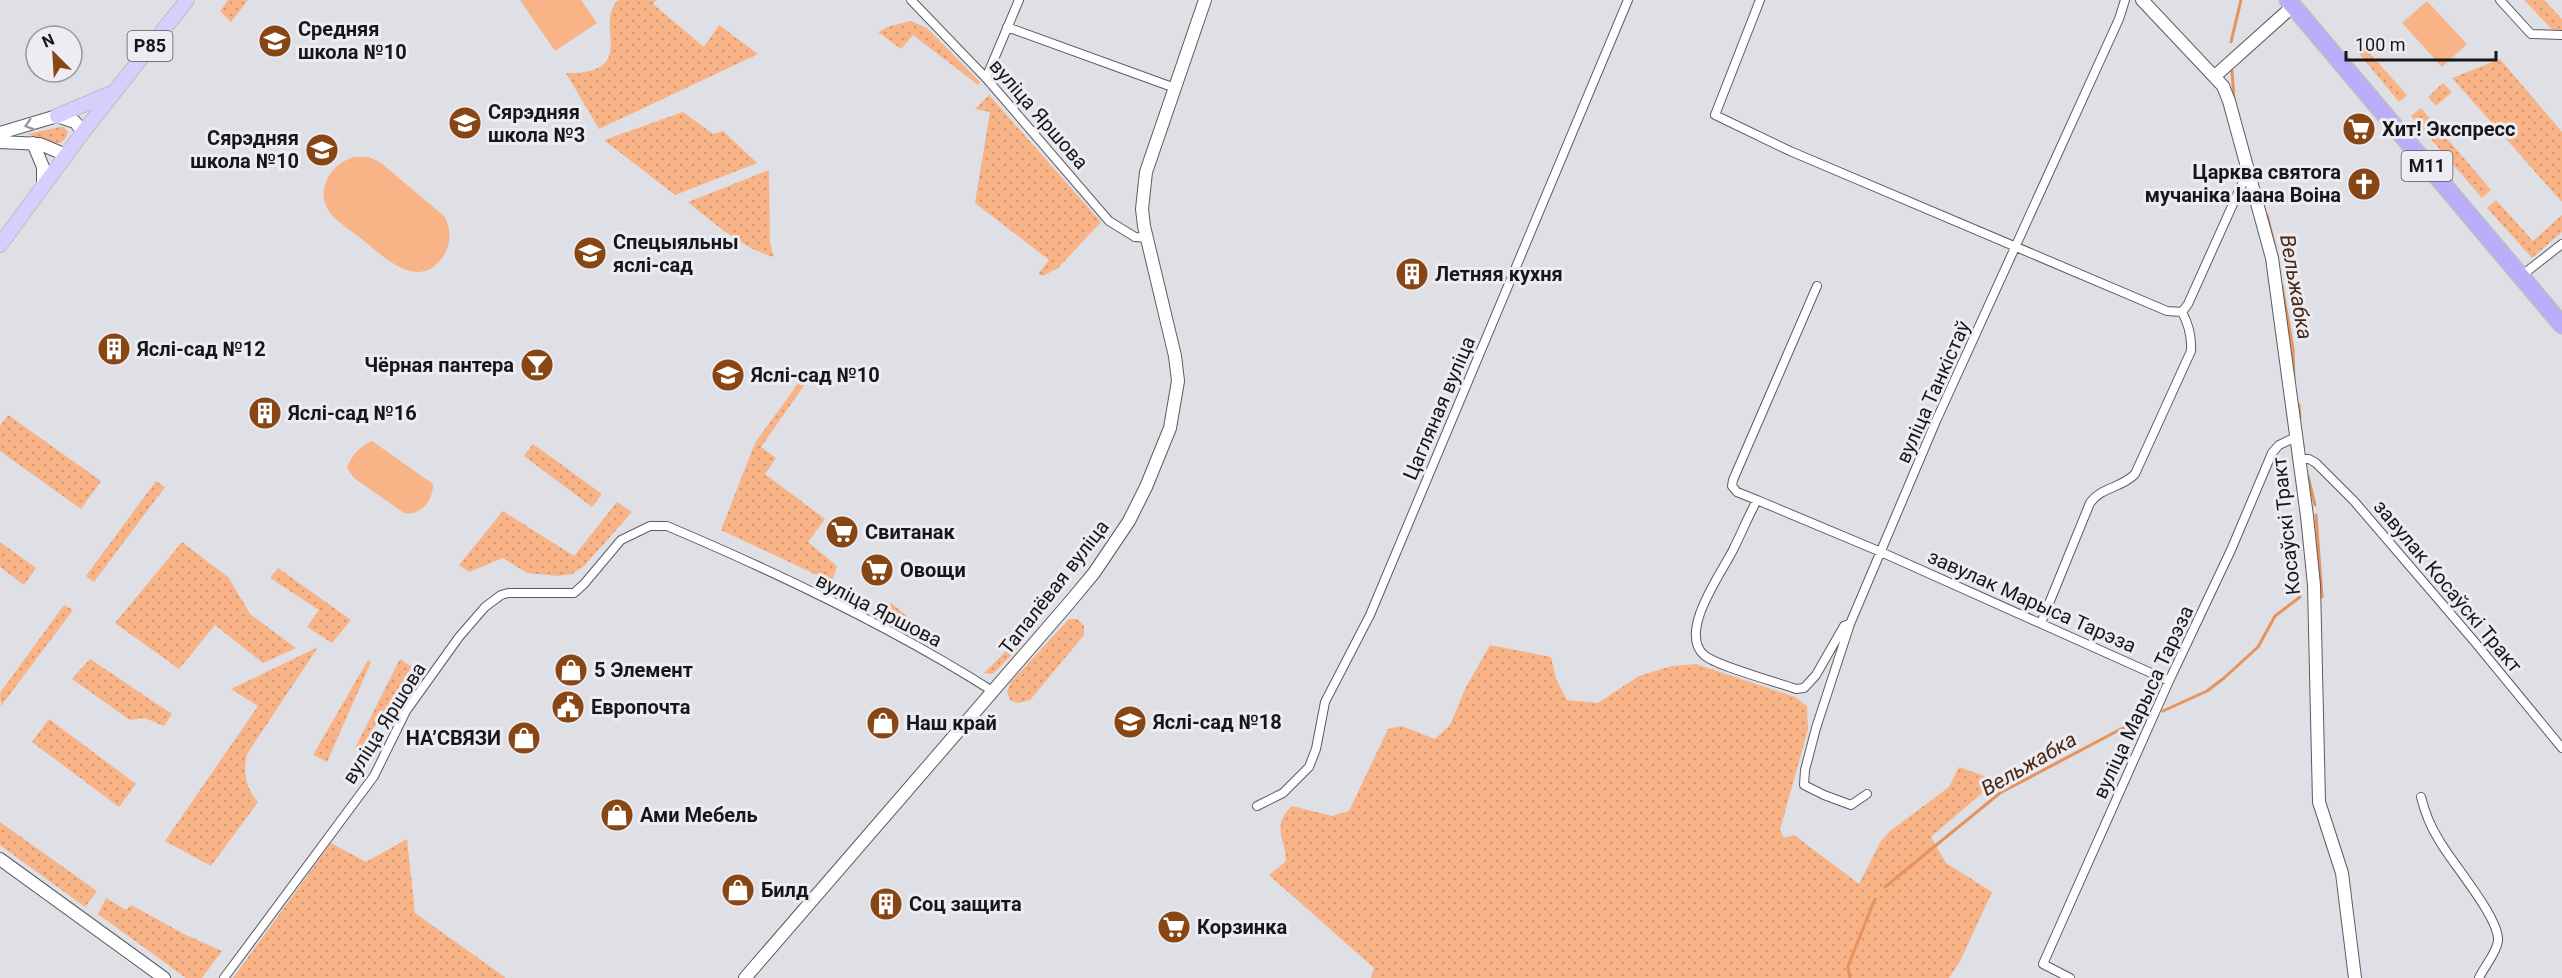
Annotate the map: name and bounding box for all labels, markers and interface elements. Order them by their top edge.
place label: Средняя школа №10 [298,17,407,64]
school or university icon: Средняя школа №10 [257,23,293,59]
north arrow [24,24,84,84]
scale bar [2346,24,2496,62]
text: N [39,30,57,52]
road number: Р85 [128,31,172,61]
text: 100 m [2355,34,2406,55]
street label: вуліца Яршова [985,54,1093,174]
place label: Сярэдняя школа №3 [488,100,585,147]
school or university icon: Сярэдняя школа №3 [447,105,483,141]
supermarket icon: Хит! Экспресс [2341,111,2377,147]
place label: Хит! Экспресс [2382,117,2515,141]
one-way arrow [24,118,35,130]
place label: Сярэдняя школа №10 [190,126,299,173]
school or university icon: Сярэдняя школа №10 [304,132,340,168]
road number: М11 [2402,151,2452,181]
place label: Царква святога мучаніка Іаана Воіна [2145,160,2341,207]
church icon: Царква святога мучаніка Іаана Воіна [2346,166,2382,202]
place label: Спецыяльны яслі-сад [613,230,739,277]
water label: Вельжабка [2275,233,2317,341]
school or university icon: Спецыяльны яслі-сад [572,235,608,271]
building icon: Летняя кухня [1394,256,1430,292]
place label: Летняя кухня [1435,262,1563,286]
street label: вуліца Танкістаў [1891,317,1975,467]
building icon: Яслі-сад №12 [96,331,132,367]
street label: Цагляная вуліца [1398,332,1480,484]
place label: Яслі-сад №12 [136,337,266,361]
bar icon: Чёрная пантера [519,347,555,383]
place label: Чёрная пантера [364,353,514,377]
school or university icon: Яслі-сад №10 [710,357,746,393]
place label: Яслі-сад №10 [750,363,880,387]
building icon: Яслі-сад №16 [247,395,283,431]
place label: Яслі-сад №16 [287,401,417,425]
street label: Косаўскі Тракт [2267,455,2305,596]
street label: завулак Косаўскі Тракт [2369,495,2528,678]
supermarket icon: Свитанак [824,514,860,550]
street label: Тапалёвая вуліца [994,515,1114,659]
place label: Свитанак [865,520,955,544]
street label: завулак Марыса Тарэза [1924,544,2140,658]
supermarket icon: Овощи [859,552,895,588]
place label: Овощи [900,558,966,582]
street label: вуліца Яршова [812,568,946,652]
street label: вуліца Марыса Тарэза [2088,602,2198,802]
shop icon: 5 Элемент [553,652,589,688]
street label: вуліца Яршова [337,658,431,788]
place label: 5 Элемент [594,658,693,682]
public building icon: Европочта [550,689,586,725]
place label: Европочта [591,695,691,719]
school or university icon: Яслі-сад №18 [1112,704,1148,740]
shop icon: Наш край [865,705,901,741]
place label: Яслі-сад №18 [1152,710,1282,734]
place label: Наш край [906,711,997,735]
shop icon: НАʼСВЯЗИ [506,720,542,756]
place label: НАʼСВЯЗИ [406,726,501,750]
water label: Вельжабка [1977,727,2081,801]
shop icon: Ами Мебель [599,797,635,833]
place label: Ами Мебель [640,803,758,827]
shop icon: Билд [720,872,756,908]
place label: Билд [761,878,809,902]
building icon: Соц защита [868,886,904,922]
place label: Соц защита [909,892,1022,916]
supermarket icon: Корзинка [1156,909,1192,945]
place label: Корзинка [1197,915,1287,939]

